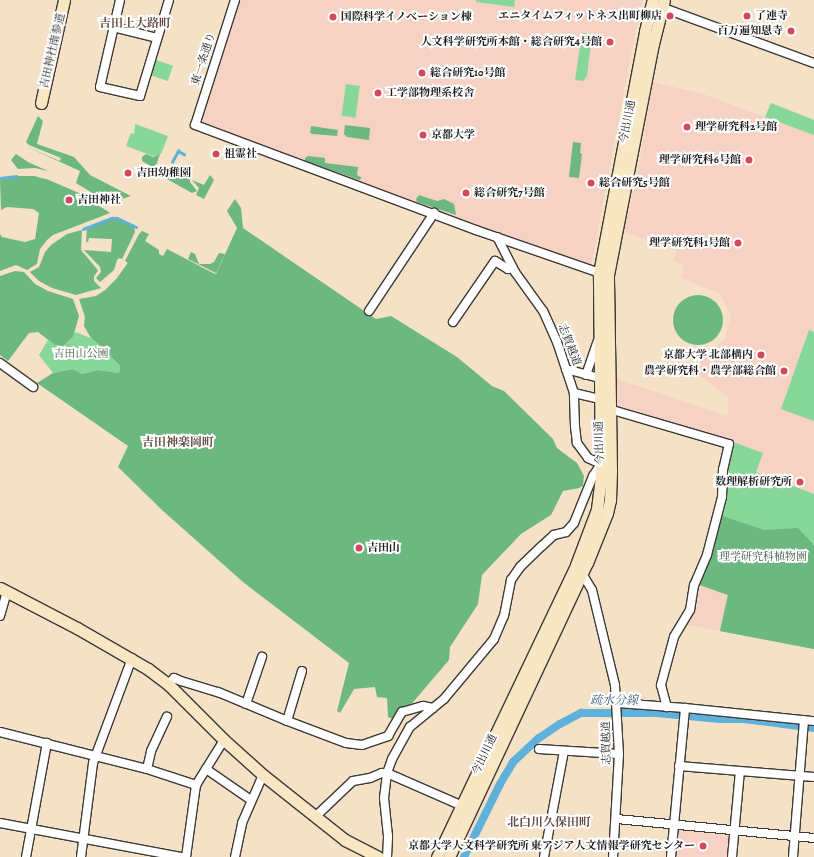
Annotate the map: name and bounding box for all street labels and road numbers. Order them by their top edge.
street label: 吉田神社南参道 [38,12,68,90]
street label: 東一条通り [189,31,219,87]
street label: 今出川通 [617,99,639,145]
street label: 志賀越道 [555,322,583,368]
street label: 今出川通 [593,421,607,465]
street label: 志賀越道 [600,721,614,765]
street label: 今出川通 [470,732,500,778]

